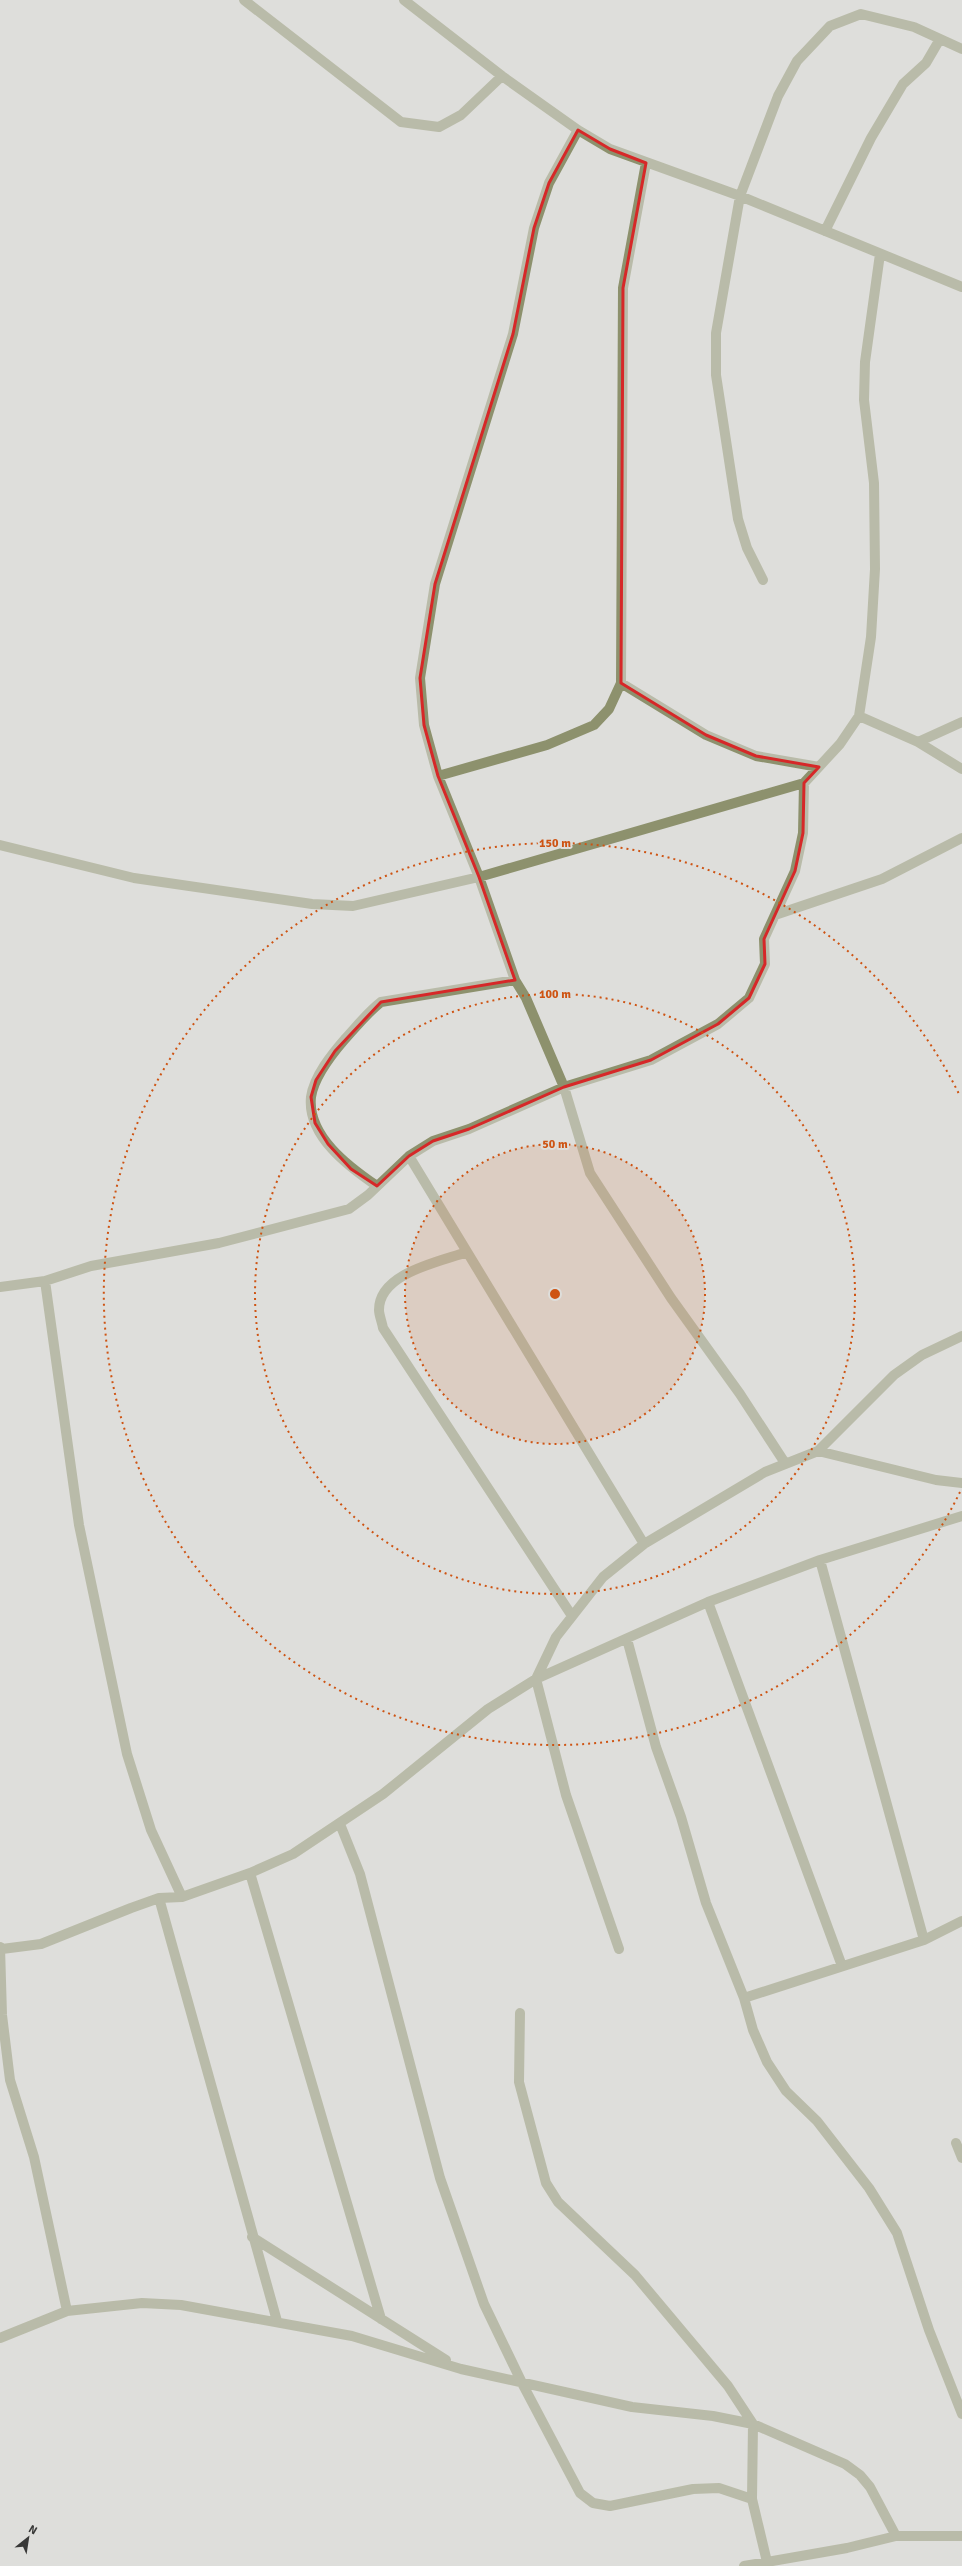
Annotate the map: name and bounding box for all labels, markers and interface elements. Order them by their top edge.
text: 150 m [539,836,571,851]
text: 100 m [539,987,571,1002]
text: 50 m [542,1137,568,1152]
centre of rings [548,1287,562,1301]
north arrow [8,2518,48,2558]
text: N [26,2522,39,2537]

